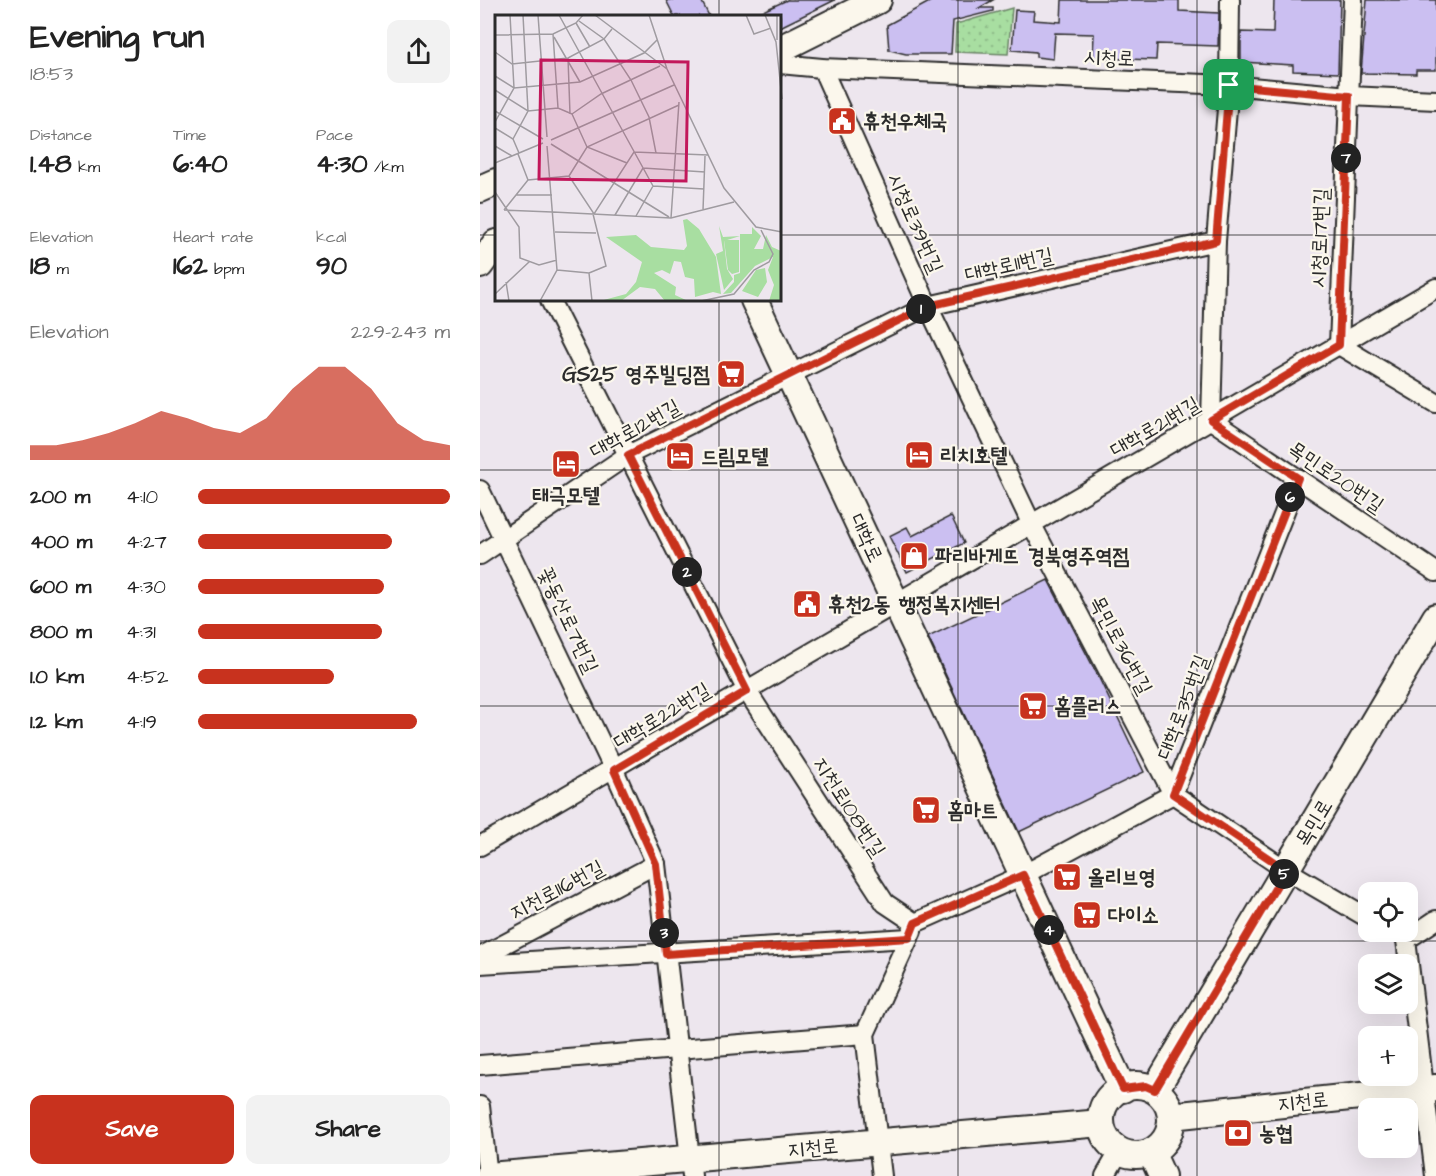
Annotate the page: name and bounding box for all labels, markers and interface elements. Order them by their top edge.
text: Evening run [30,14,204,60]
inset map [495,15,782,302]
button: share [387,20,450,83]
street label: 시청로 [1083,43,1135,73]
pin [1203,59,1254,110]
text: 18:53 [30,60,73,88]
icon: arrive [1212,68,1245,101]
public building icon: 휴천우체국 [826,105,858,137]
place label: 휴천우체국 [863,107,948,136]
text: Distance [30,124,92,146]
text: Time [173,124,207,146]
text: Pace [316,124,353,146]
pin: 7 [1331,143,1361,173]
text: 1.48 [30,146,72,182]
text: 6:40 [173,146,228,182]
text: 4:30 [316,146,368,182]
text: 7 [1341,147,1351,169]
text: km [72,156,100,178]
text: /km [368,156,404,178]
street label: 시청로39번길 [880,168,950,278]
street label: 시청로17번길 [1304,187,1336,289]
text: Elevation [30,226,93,248]
text: Heart rate [173,226,253,248]
text: kcal [316,226,347,248]
street label: 대학로11번길 [962,241,1056,289]
text: 18 [30,248,50,284]
text: 162 [173,248,208,284]
text: 90 [316,248,347,284]
text: m [50,258,69,280]
text: bpm [208,258,244,280]
pin: 1 [906,294,936,324]
text: 1 [920,298,922,320]
text: Elevation [30,318,109,346]
text: 229–243 m [351,318,450,346]
supermarket icon: GS25 영주빌딩점 [715,358,747,390]
place label: GS25 영주빌딩점 [562,360,710,389]
street label: 대학로21번길 [1105,390,1205,464]
street label: 대학로12번길 [585,392,685,466]
street label: 목민로20번길 [1282,434,1390,520]
hotel icon: 리치호텔 [903,439,935,471]
hotel icon: 드림모텔 [664,440,696,472]
place label: 리치호텔 [940,441,1008,470]
place label: 드림모텔 [701,442,769,471]
hotel icon: 태극모텔 [550,448,582,480]
place label: 태극모텔 [532,481,600,510]
pin: 6 [1275,482,1305,512]
text: 200 m [30,483,90,511]
text: 4:10 [126,483,158,511]
text: 6 [1285,486,1295,508]
street label: 대학로 [842,509,890,567]
text: 400 m [30,528,92,556]
text: 4:27 [126,528,167,556]
shop icon: 파리바게뜨 경북영주역점 [898,540,930,572]
place label: 파리바게뜨 경북영주역점 [935,542,1129,571]
pin: 2 [672,557,702,587]
text: 2 [682,561,692,583]
street label: 꽃동산로7번길 [531,562,605,678]
text: 600 m [30,573,91,601]
text: 4:30 [126,573,166,601]
public building icon: 휴천2동 행정복지센터 [791,588,823,620]
place label: 휴천2동 행정복지센터 [828,590,1001,619]
street label: 목민로36번길 [1083,590,1159,700]
text: 800 m [30,618,92,646]
text: 4:31 [126,618,156,646]
street label: 대학로35번길 [1150,650,1216,764]
text: 1.0 km [30,663,84,691]
text: 4:52 [126,663,169,691]
street label: 대학로22번길 [608,676,716,756]
supermarket icon: 홈플러스 [1017,690,1049,722]
place label: 홈플러스 [1054,692,1122,721]
text: 1.2 km [30,708,83,736]
text: 4:19 [126,708,157,736]
street label: 지천로108번길 [806,751,892,863]
supermarket icon: 홈마트 [910,794,942,826]
street label: 목민로 [1289,794,1339,852]
place label: 홈마트 [947,796,998,825]
street label: 지천로116번길 [505,853,609,927]
pin: 5 [1269,859,1299,889]
supermarket icon: 올리브영 [1051,861,1083,893]
place label: 올리브영 [1088,863,1156,892]
text: 5 [1278,863,1290,885]
map controls [1358,882,1418,1158]
button: locate [1358,882,1418,942]
supermarket icon: 다이소 [1071,899,1103,931]
place label: 다이소 [1108,901,1159,930]
pin: 4 [1034,915,1064,945]
pin: 3 [649,918,679,948]
text: 4 [1044,919,1054,941]
text: 3 [660,922,668,944]
button: layers [1358,954,1418,1014]
button: + [1358,1026,1418,1086]
street label: 지천로 [1276,1085,1330,1119]
button: Save [30,1095,234,1164]
button: Share [246,1095,450,1164]
button: − [1358,1098,1418,1158]
bank icon: 농협 [1222,1117,1254,1149]
place label: 농협 [1259,1119,1293,1148]
street label: 지천로 [786,1131,840,1165]

